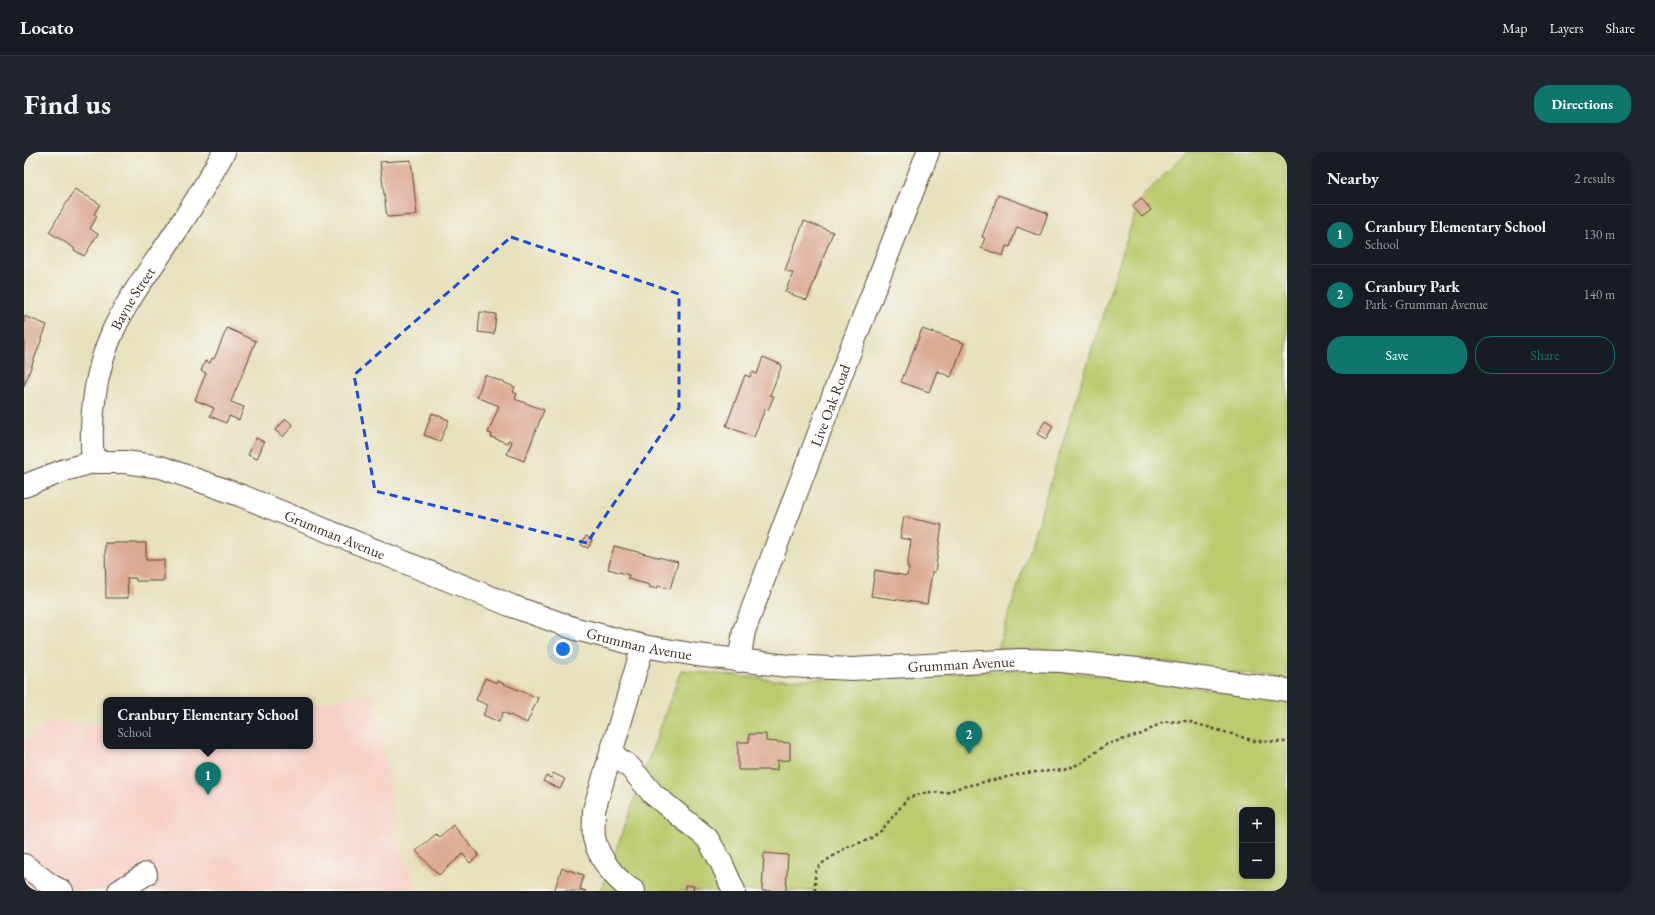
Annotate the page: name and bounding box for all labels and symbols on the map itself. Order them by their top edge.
street label: Bayne Street [105,262,159,333]
street label: Live Oak Road [805,361,854,449]
street label: Grumman Avenue [282,505,388,563]
street label: Grumman Avenue [585,623,693,664]
your location [553,639,573,659]
street label: Grumman Avenue [907,651,1015,676]
pin: 2 [956,721,982,754]
pin: 1 [195,762,221,795]

